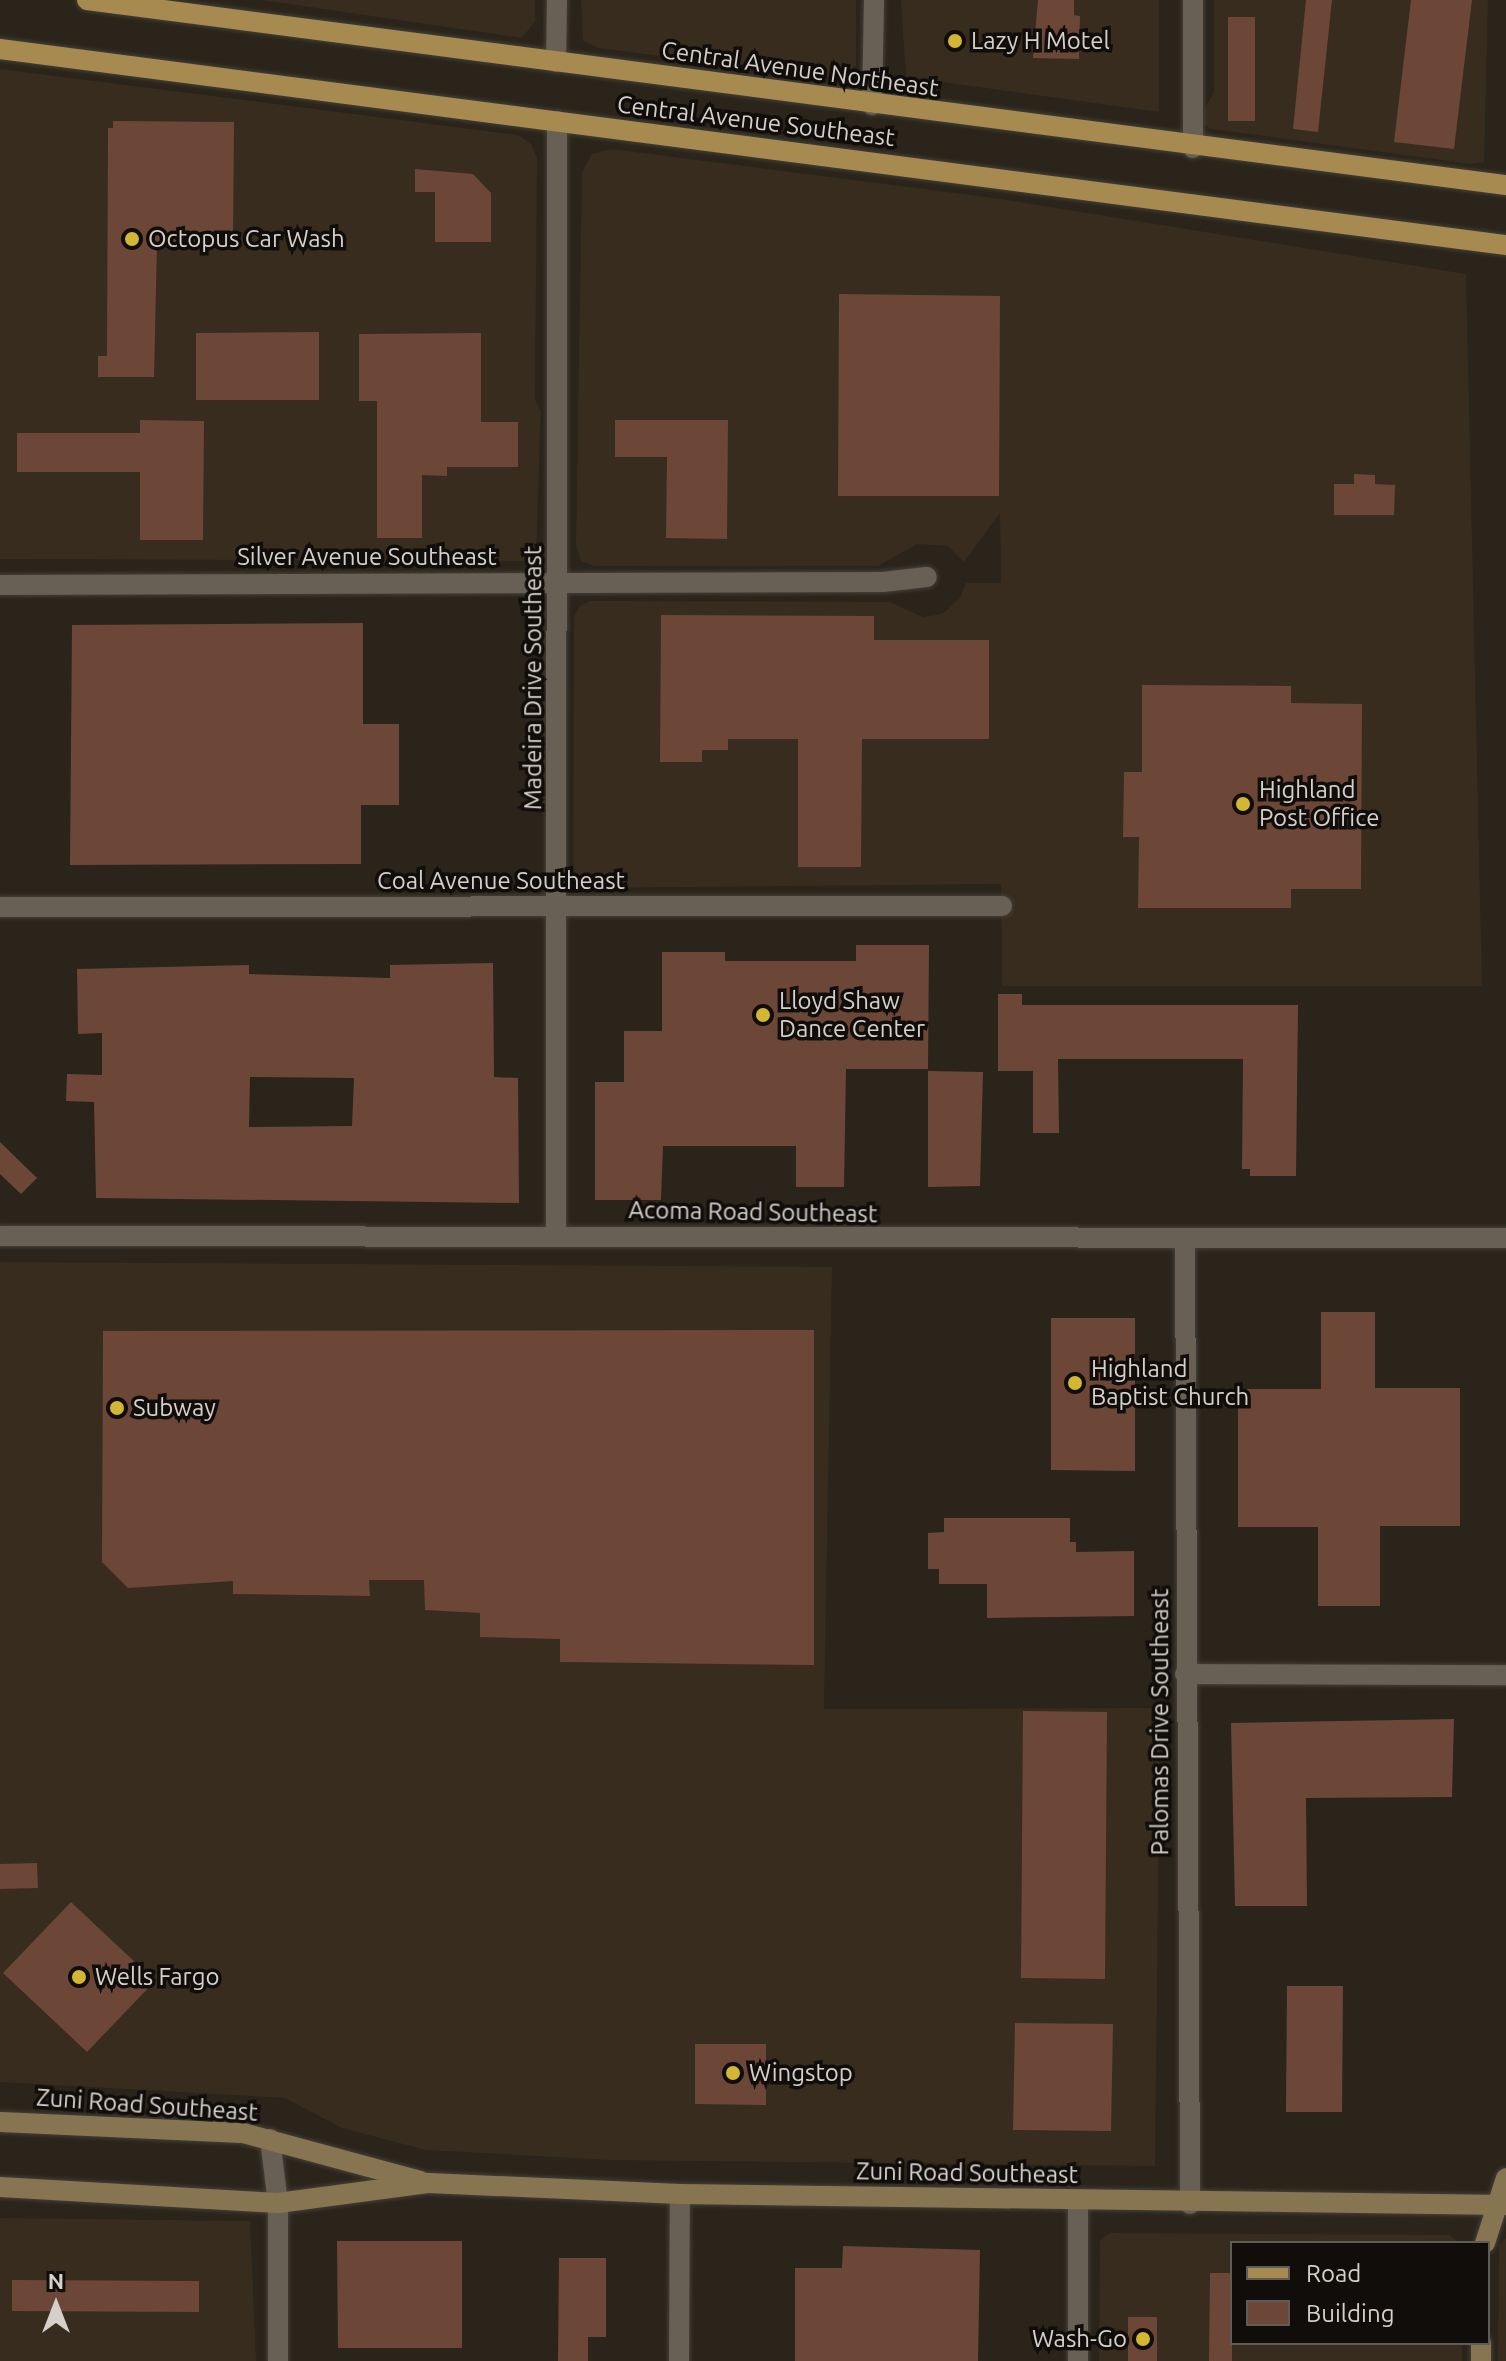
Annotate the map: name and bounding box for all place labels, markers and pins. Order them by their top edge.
place label: Lazy H Motel [971,27,1110,55]
marker: Lazy H Motel [946,32,964,50]
place label: Octopus Car Wash [148,225,345,253]
marker: Octopus Car Wash [123,230,141,248]
place label: Highland Post Office [1259,776,1380,832]
marker: Highland Post Office [1234,795,1252,813]
place label: Lloyd Shaw Dance Center [779,987,925,1043]
marker: Lloyd Shaw Dance Center [754,1006,772,1024]
place label: Highland Baptist Church [1091,1355,1249,1411]
marker: Highland Baptist Church [1066,1374,1084,1392]
place label: Subway [133,1394,216,1422]
marker: Subway [108,1399,126,1417]
place label: Wells Fargo [95,1963,220,1991]
marker: Wells Fargo [70,1968,88,1986]
place label: Wingstop [749,2059,853,2087]
marker: Wingstop [724,2064,742,2082]
place label: Wash-Go [1032,2325,1127,2353]
marker: Wash-Go [1134,2330,1152,2348]

